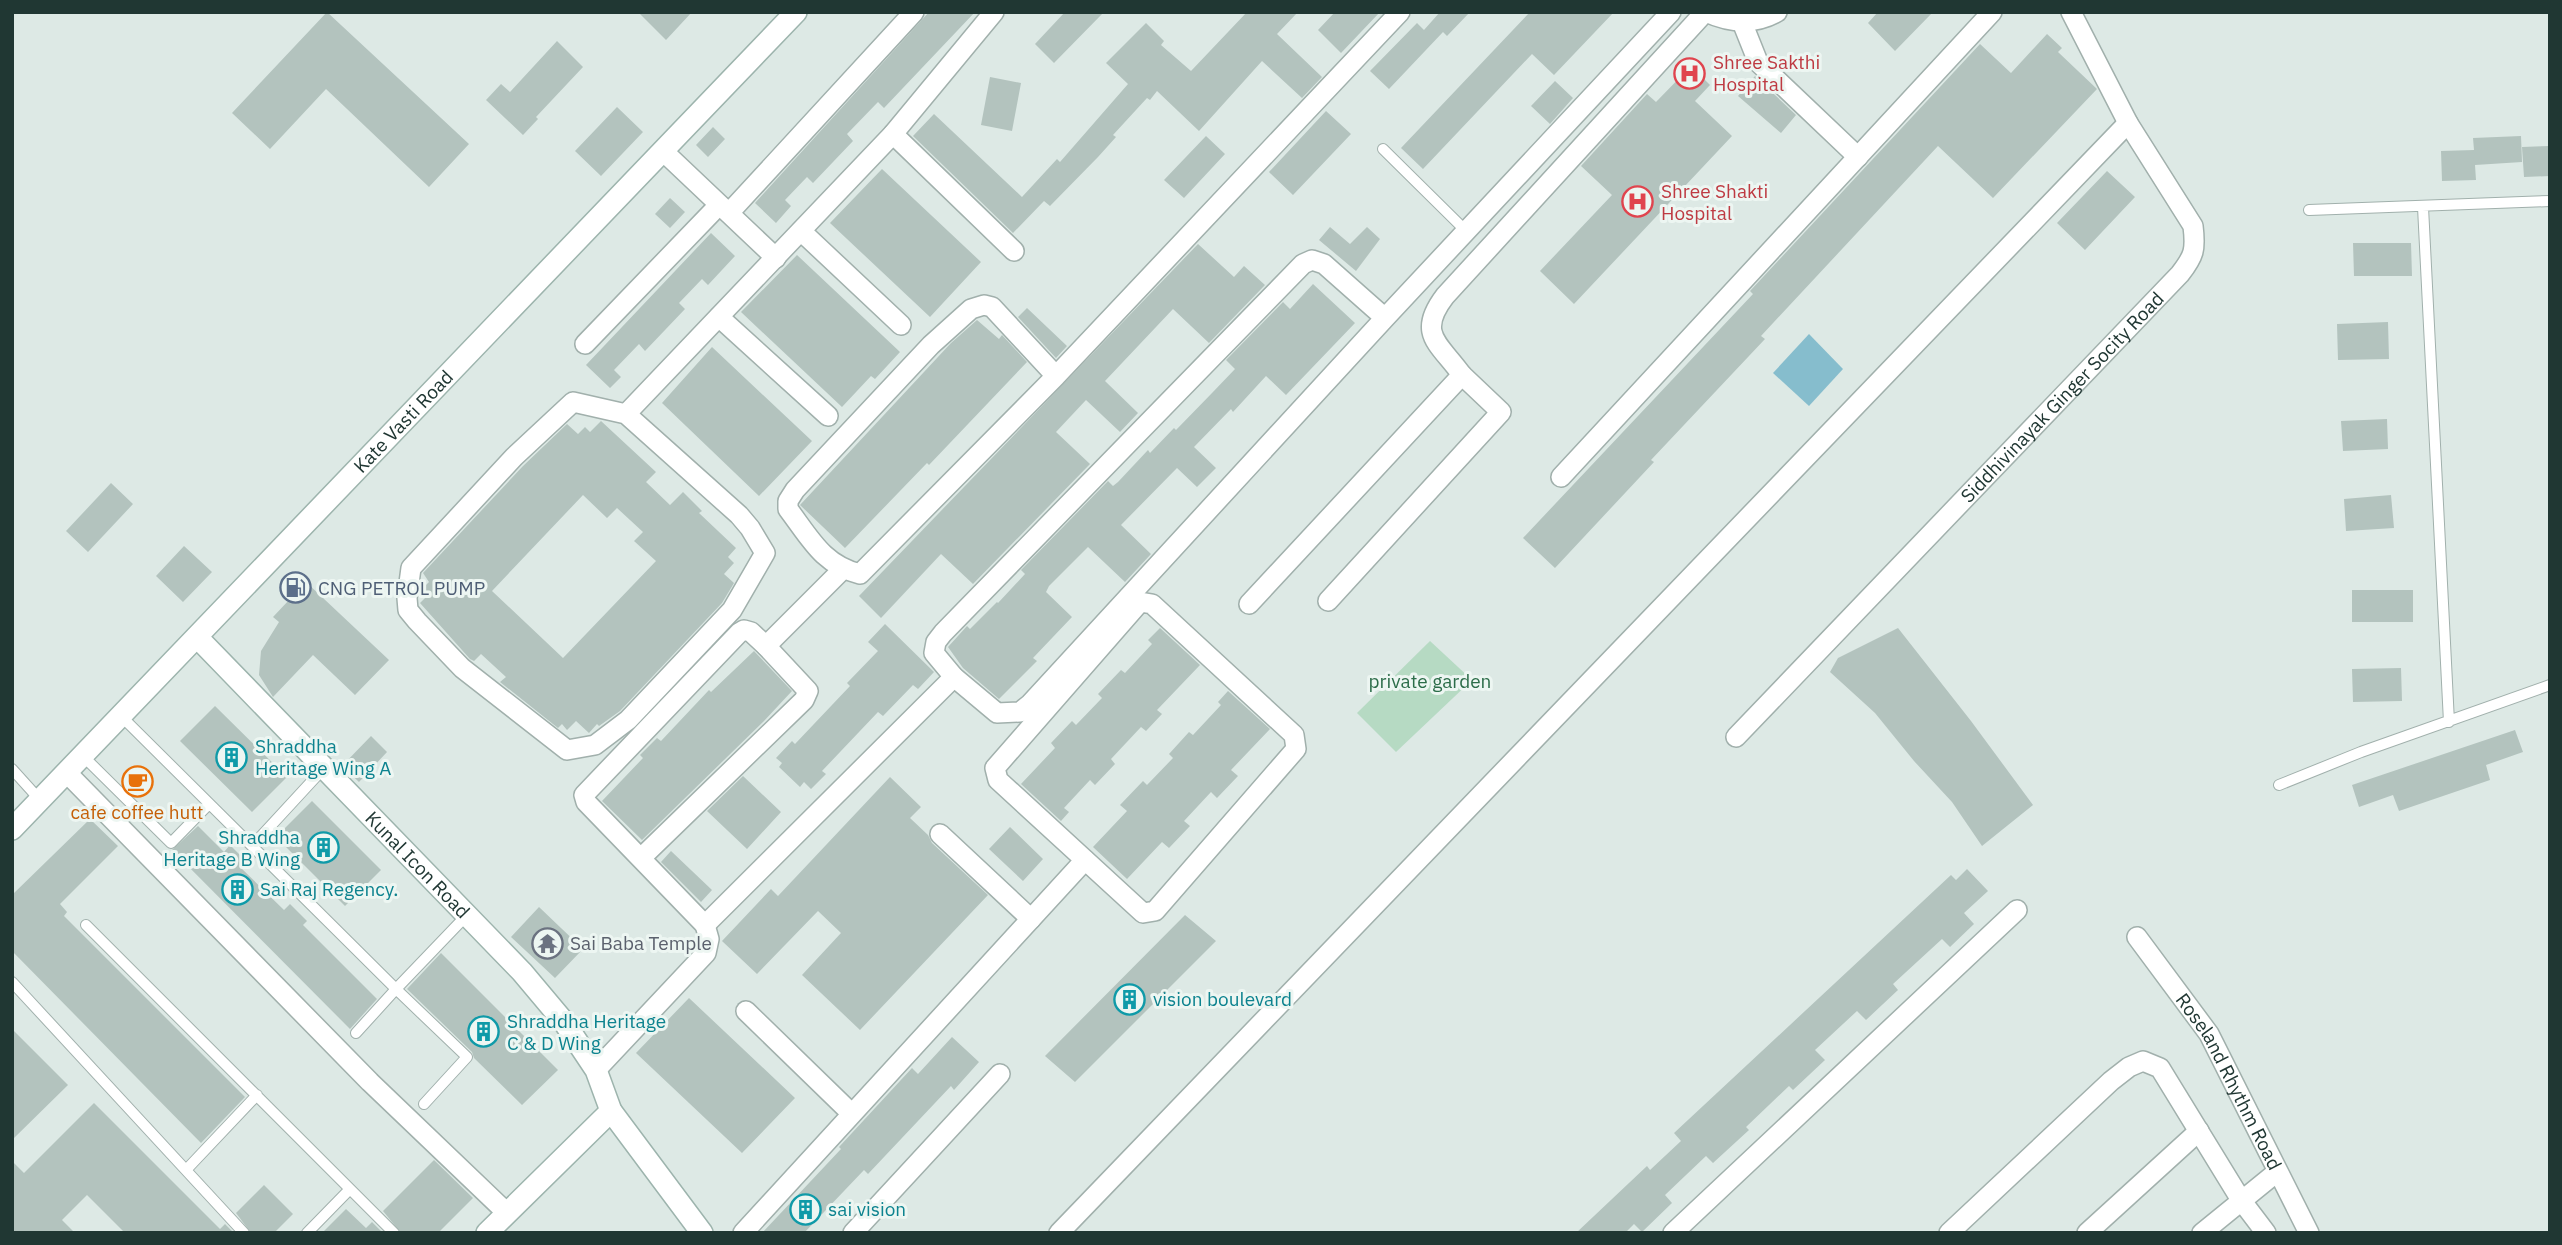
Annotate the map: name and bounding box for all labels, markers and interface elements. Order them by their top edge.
place label: Shree Sakthi Hospital [1713,50,1820,96]
hospital icon: Shree Sakthi Hospital [1673,56,1707,90]
place label: Shree Shakti Hospital [1661,179,1768,225]
hospital icon: Shree Shakti Hospital [1621,185,1655,219]
street label: Siddhivinayak Ginger Socity Road [1955,287,2169,508]
street label: Kate Vasti Road [348,365,458,478]
fuel station icon: CNG PETROL PUMP [278,571,312,605]
place label: CNG PETROL PUMP [318,576,485,600]
park label: private garden [1369,669,1491,693]
place label: Shraddha Heritage Wing A [255,734,391,780]
building icon: Shraddha Heritage Wing A [215,740,249,774]
cafe icon: cafe coffee hutt [120,764,154,798]
place label: cafe coffee hutt [70,800,204,824]
street label: Kunal Icon Road [360,806,475,923]
place label: Shraddha Heritage B Wing [163,825,300,871]
building icon: Shraddha Heritage B Wing [306,831,340,865]
building icon: Sai Raj Regency. [220,872,254,906]
place label: Sai Raj Regency. [260,877,398,901]
temple icon: Sai Baba Temple [530,926,564,960]
place label: Sai Baba Temple [570,931,712,955]
building icon: vision boulevard [1113,982,1147,1016]
place label: vision boulevard [1153,987,1292,1011]
street label: Roseland Rhythm Road [2171,988,2287,1174]
place label: Shraddha Heritage C & D Wing [507,1009,666,1055]
building icon: Shraddha Heritage C & D Wing [467,1015,501,1049]
building icon: sai vision [788,1192,822,1226]
place label: sai vision [828,1197,906,1221]

